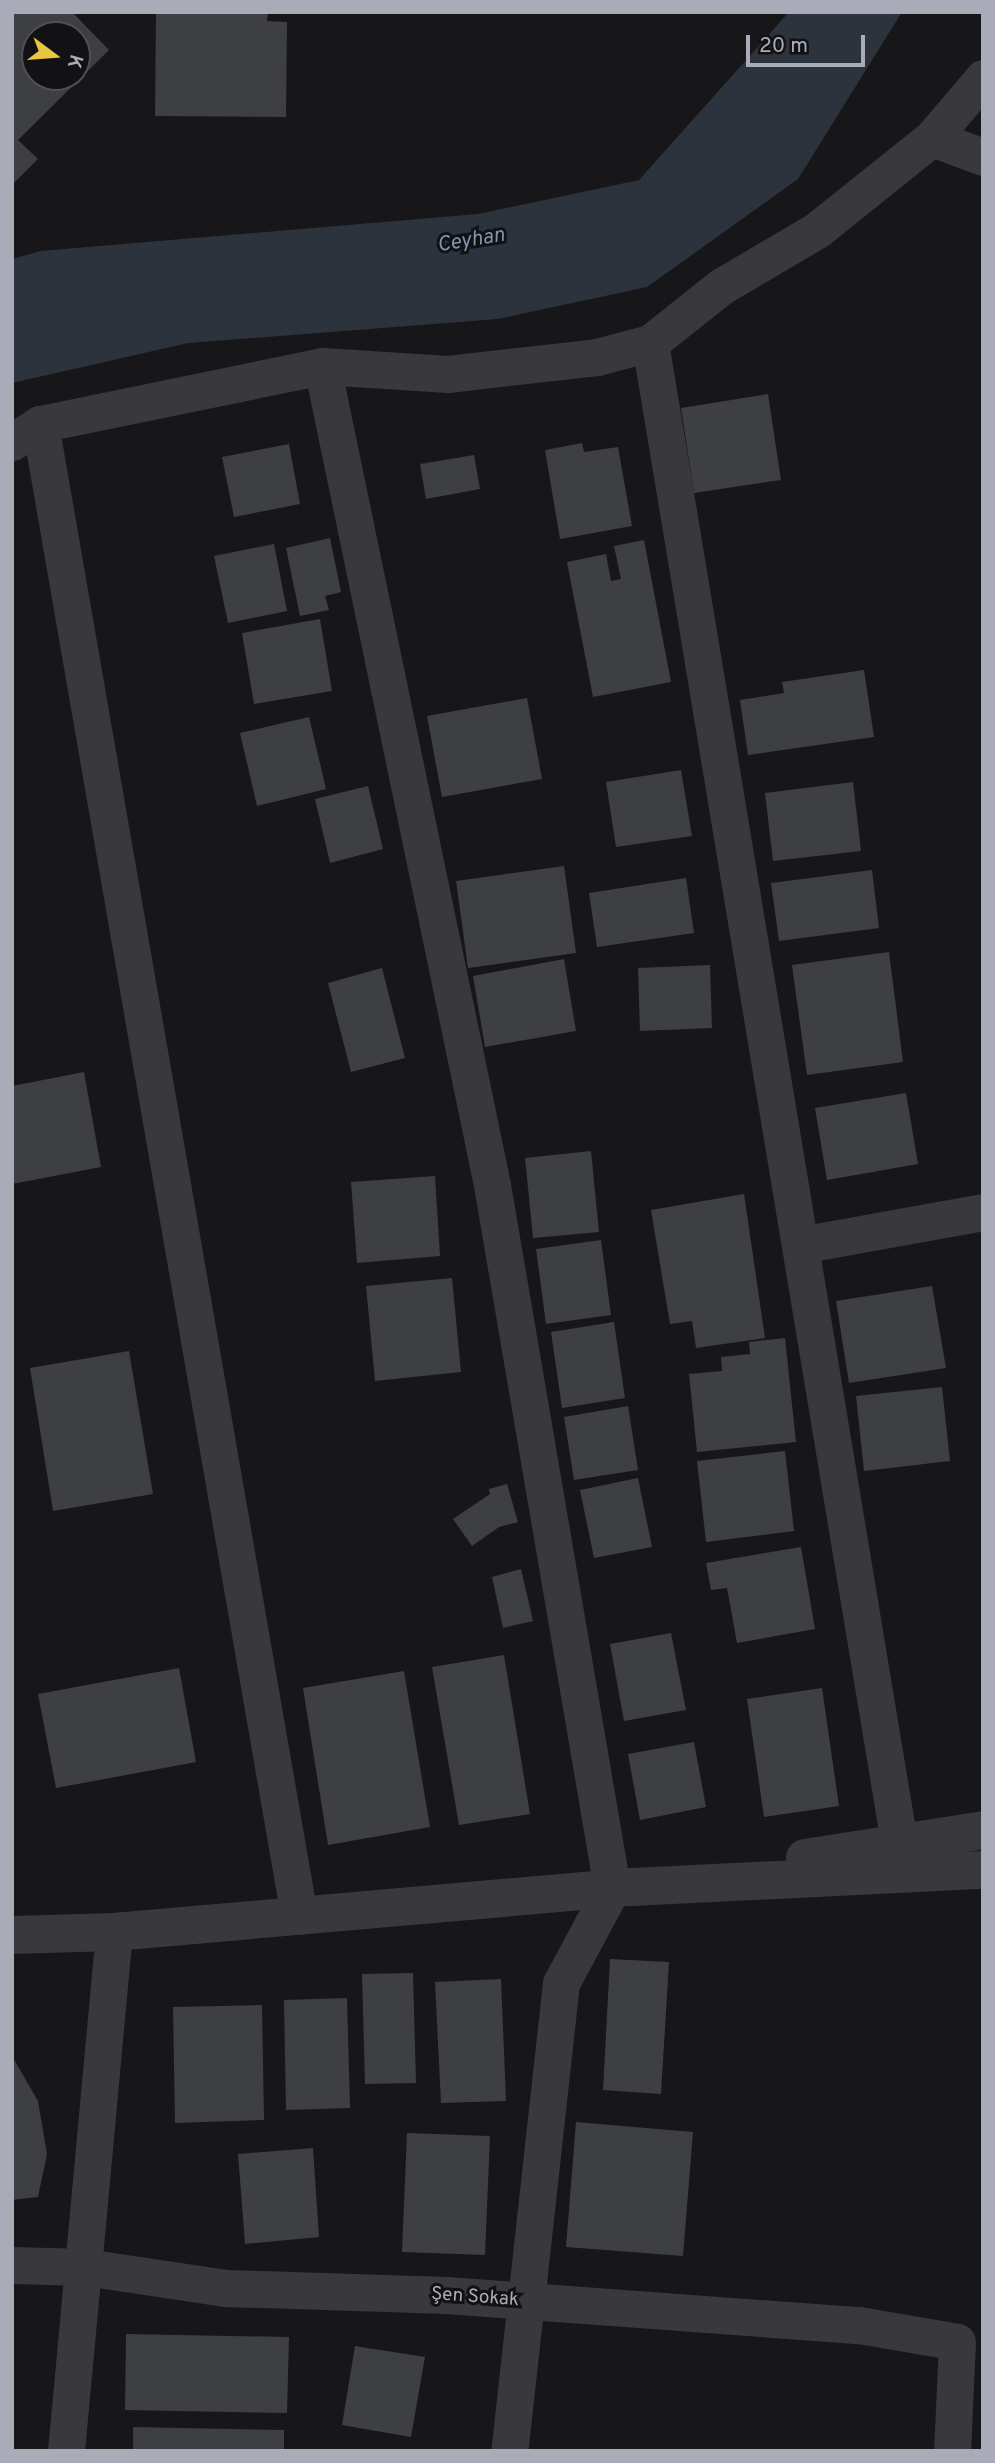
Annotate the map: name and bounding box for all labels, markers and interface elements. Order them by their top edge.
north arrow [21,21,91,91]
scale bar [750,21,869,65]
text: 20 m [759,33,808,60]
text: K [61,51,88,71]
water label: Ceyhan [436,223,506,259]
street label: Şen Sokak [430,2284,520,2312]

